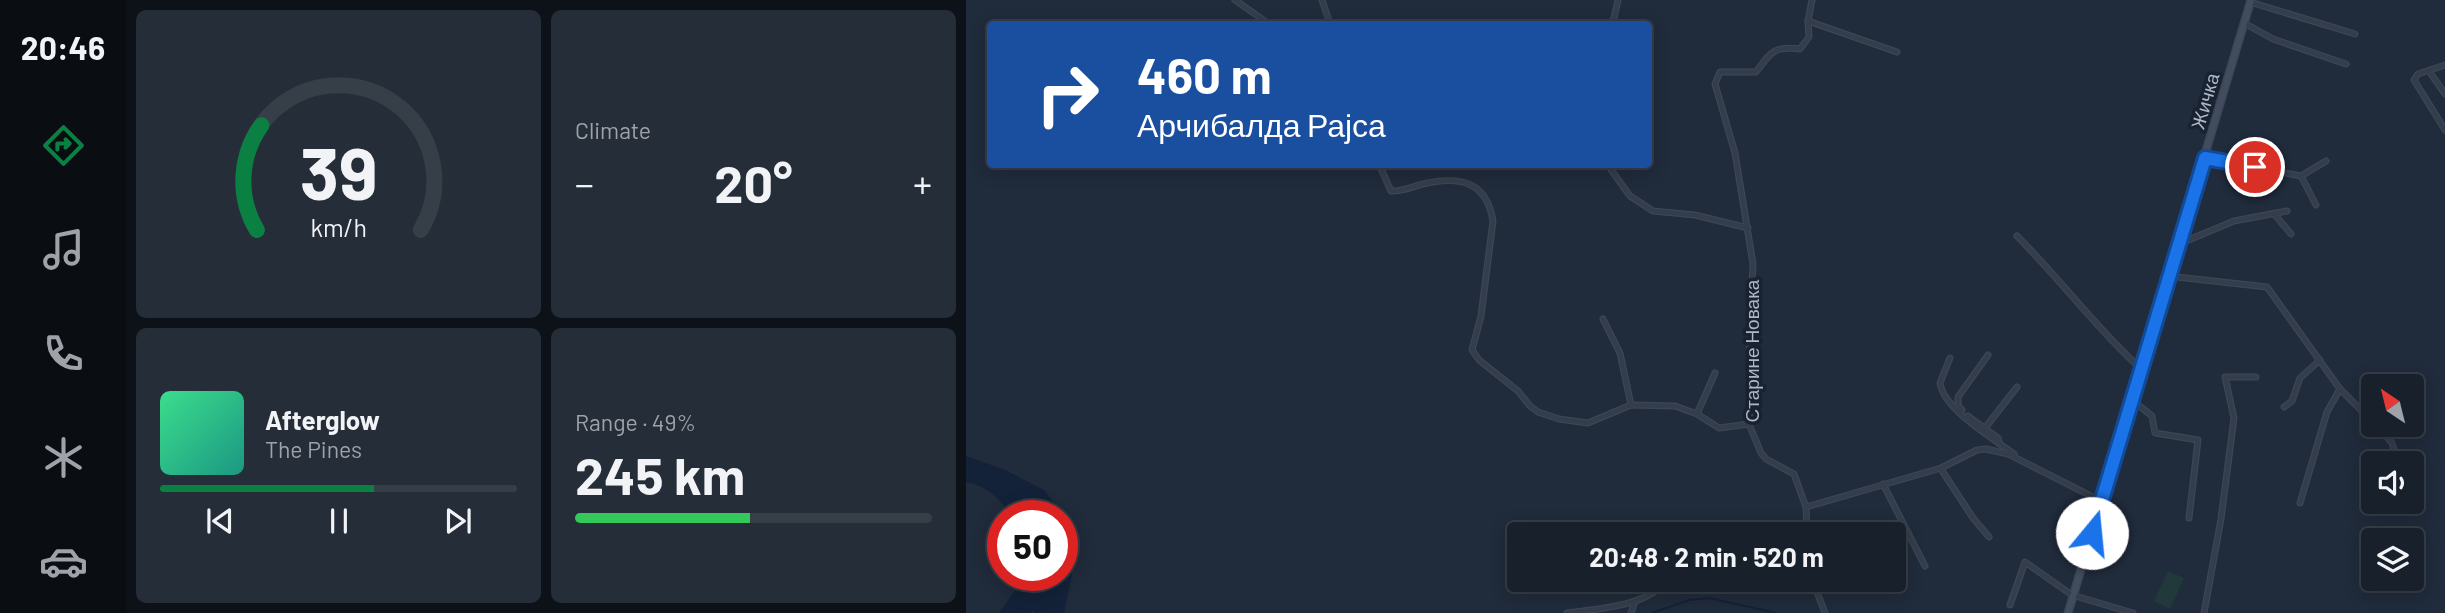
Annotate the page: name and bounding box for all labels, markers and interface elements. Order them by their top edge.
text: 20:46 [21,28,105,66]
text: 460 m [1137,45,1272,104]
icon: right [1022,49,1113,140]
street label: Жичка [2186,70,2224,132]
text: Арчибалда Рајса [1137,105,1386,143]
text: Climate [575,116,651,144]
icon: directions [39,121,88,170]
text: 39 [300,127,377,215]
pin [2225,137,2285,197]
icon: arrive [2236,148,2274,186]
text: 20° [714,151,793,213]
text: − [575,160,594,206]
text: + [913,160,932,206]
text: km/h [310,212,367,242]
icon: music [39,225,88,274]
street label: Старине Новака [1740,279,1763,422]
icon: phone [39,329,88,378]
north arrow [2361,374,2424,438]
map controls [2361,374,2424,591]
text: Afterglow [265,404,380,435]
text: Range · 49% [575,408,696,436]
icon: climate [39,433,88,482]
text: The Pines [265,435,362,463]
text: 245 km [575,443,745,505]
button: sound [2361,451,2424,514]
position arrow [2055,496,2129,570]
speed limit sign: 50 [987,500,1078,591]
icon: previous [201,502,239,540]
icon: pause [320,502,358,540]
icon: next [439,502,477,540]
button: layers [2361,528,2424,591]
icon: car [39,537,88,586]
text: 20:48 · 2 min · 520 m [1589,541,1824,572]

